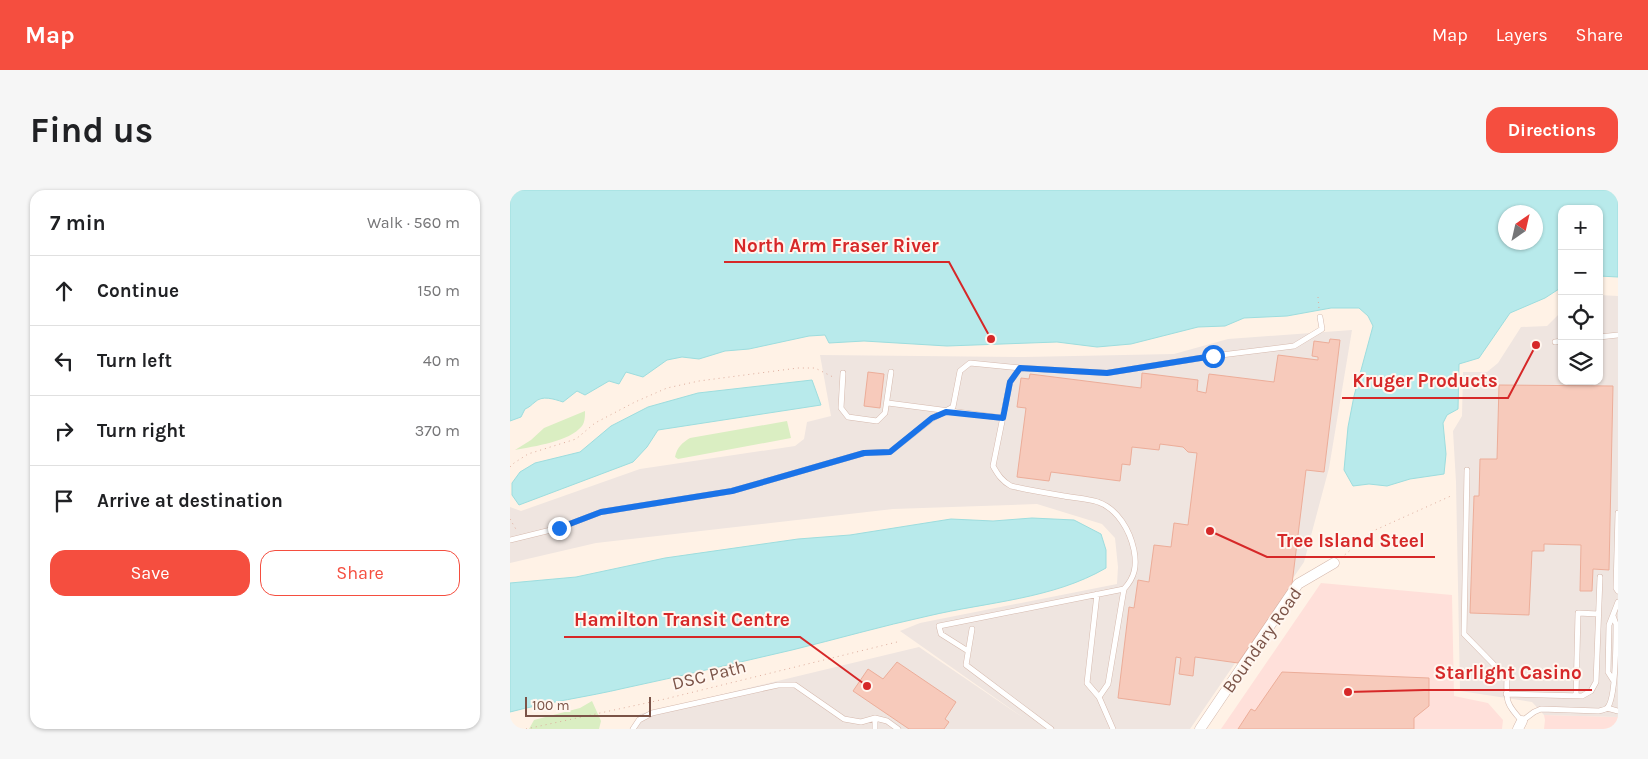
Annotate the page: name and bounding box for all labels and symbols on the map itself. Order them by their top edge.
north arrow [1498,205,1543,250]
callout: North Arm Fraser River [724,228,949,262]
text: North Arm Fraser River [733,235,939,257]
route start [1202,345,1225,368]
callout: Kruger Products [1342,364,1508,398]
text: Kruger Products [1352,370,1498,392]
route end [548,517,571,540]
callout: Tree Island Steel [1267,523,1435,557]
text: Tree Island Steel [1277,530,1425,552]
street label: Boundary Road [1217,583,1307,697]
callout: Hamilton Transit Centre [564,603,800,637]
text: Hamilton Transit Centre [574,609,790,631]
street label: DSC Path [670,655,748,695]
callout: Starlight Casino [1424,656,1592,690]
text: Starlight Casino [1434,662,1582,684]
scale bar [525,694,651,717]

